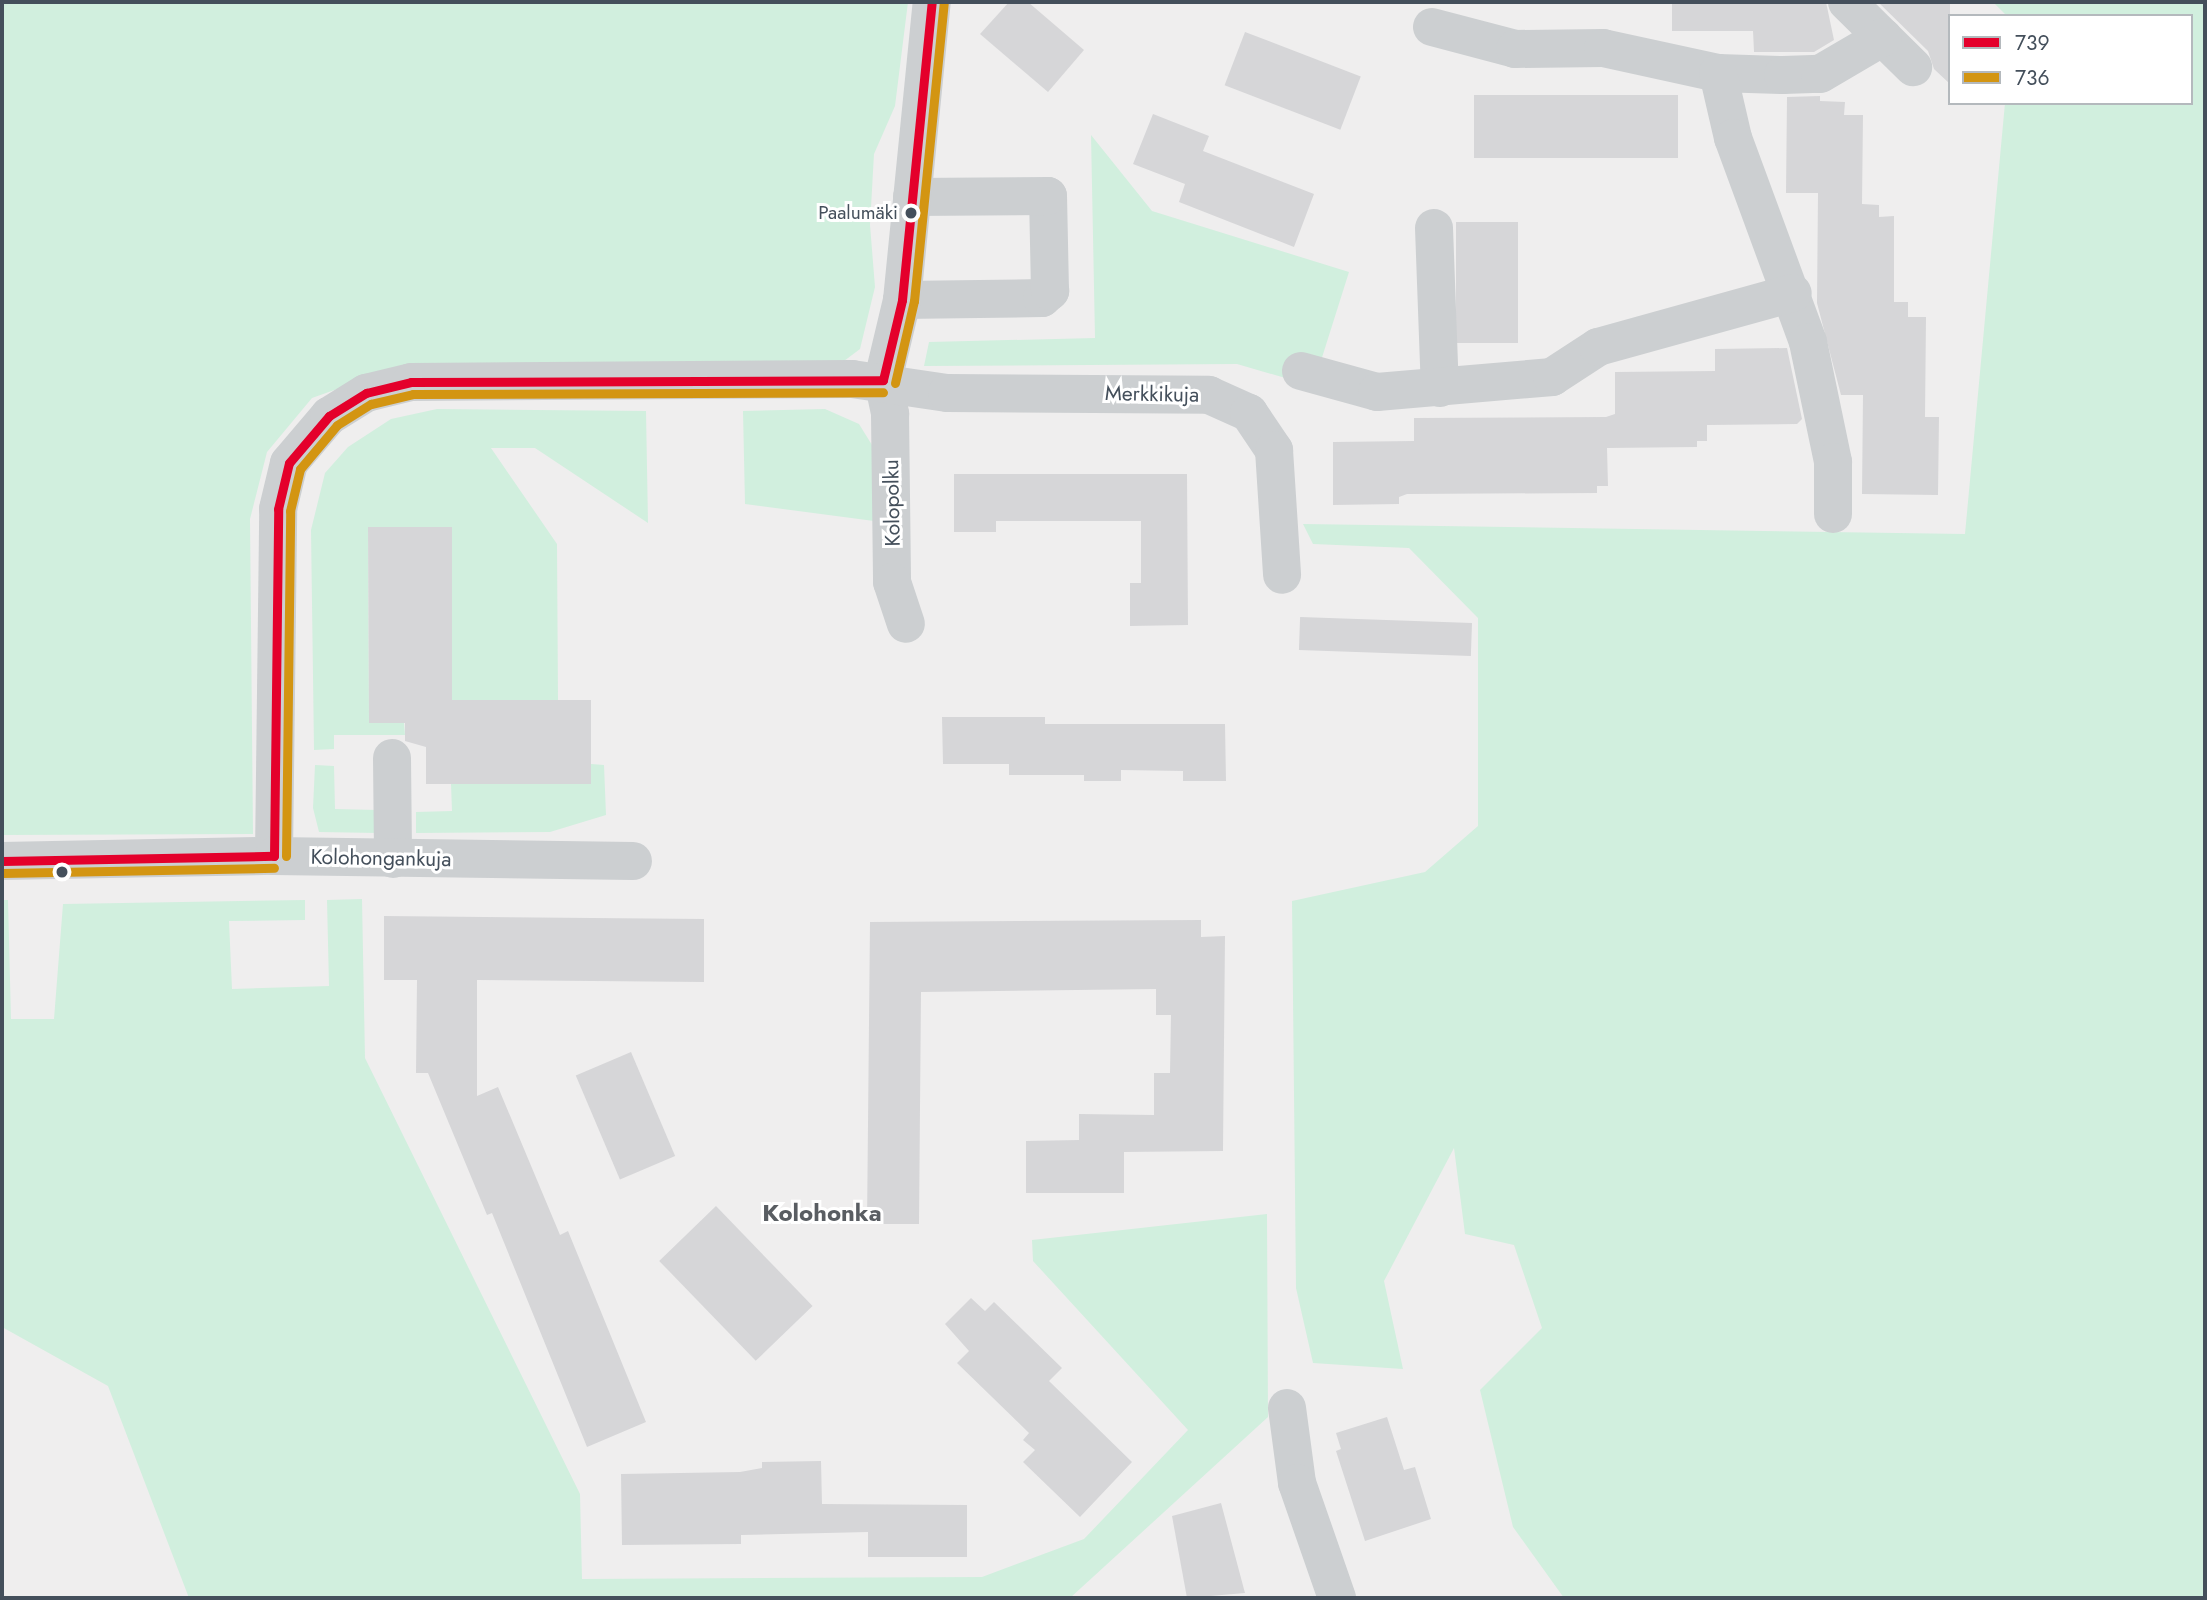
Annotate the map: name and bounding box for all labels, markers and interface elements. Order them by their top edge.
legend [1948,14,2193,105]
text: 739 [2015,28,2050,58]
text: 736 [2015,63,2050,93]
place label: Paalumäki [818,202,898,224]
marker: Paalumäki [904,206,918,220]
street label: Merkkikuja [1105,381,1199,407]
street label: Kolopolku [879,459,905,547]
street label: Kolohongankuja [310,844,452,872]
unlabelled marker [55,865,69,879]
district label: Kolohonka [762,1199,882,1227]

